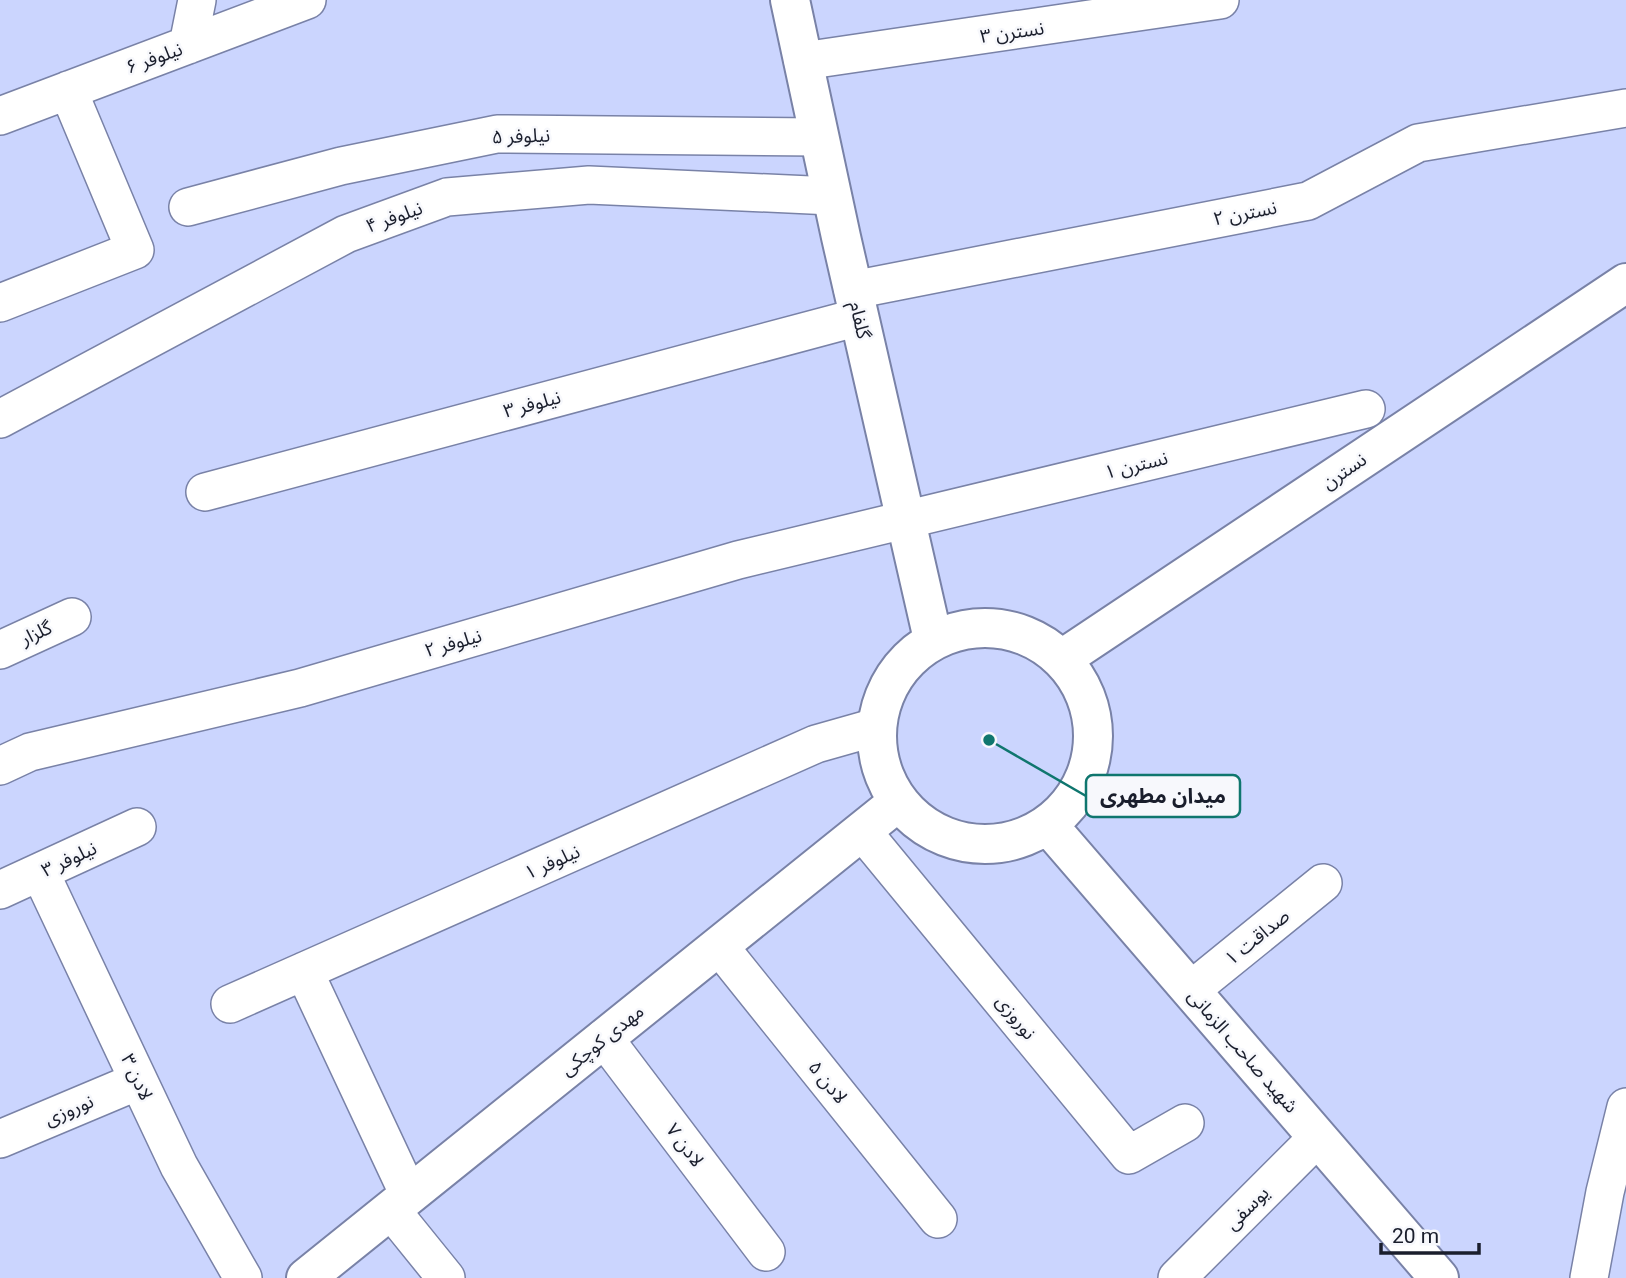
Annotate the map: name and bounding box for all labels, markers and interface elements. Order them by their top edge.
street label: نسترن ۳ [978,16,1046,48]
street label: نیلوفر ۶ [123,37,185,79]
street label: نیلوفر ۵ [491,123,551,149]
street label: نیلوفر ۴ [363,196,425,238]
street label: نسترن ۲ [1211,196,1279,230]
street label: گلفام [842,299,876,343]
street label: نیلوفر ۳ [501,385,563,423]
street label: نسترن ۱ [1102,446,1170,484]
street label: نسترن [1317,448,1371,494]
street label: گلزار [16,615,56,651]
street label: نیلوفر ۲ [422,624,484,662]
callout: میدان مطهری [1086,775,1240,817]
text: میدان مطهری [1100,784,1226,808]
street label: نیلوفر ۳ [38,836,100,882]
street label: نیلوفر ۱ [521,840,583,884]
street label: صداقت ۱ [1220,904,1294,970]
street label: شهید صاحب الزمانی [1183,984,1303,1118]
street label: نوروزی [991,990,1041,1044]
street label: مهدی کوچکی [556,999,649,1081]
street label: لادن ۳ [116,1050,158,1104]
street label: لادن ۵ [804,1056,852,1108]
street label: نوروزی [41,1089,97,1131]
street label: لادن ۷ [661,1119,709,1171]
street label: یوسفی [1220,1181,1274,1235]
scale bar [1381,1212,1479,1256]
text: 20 m [1392,1224,1439,1248]

